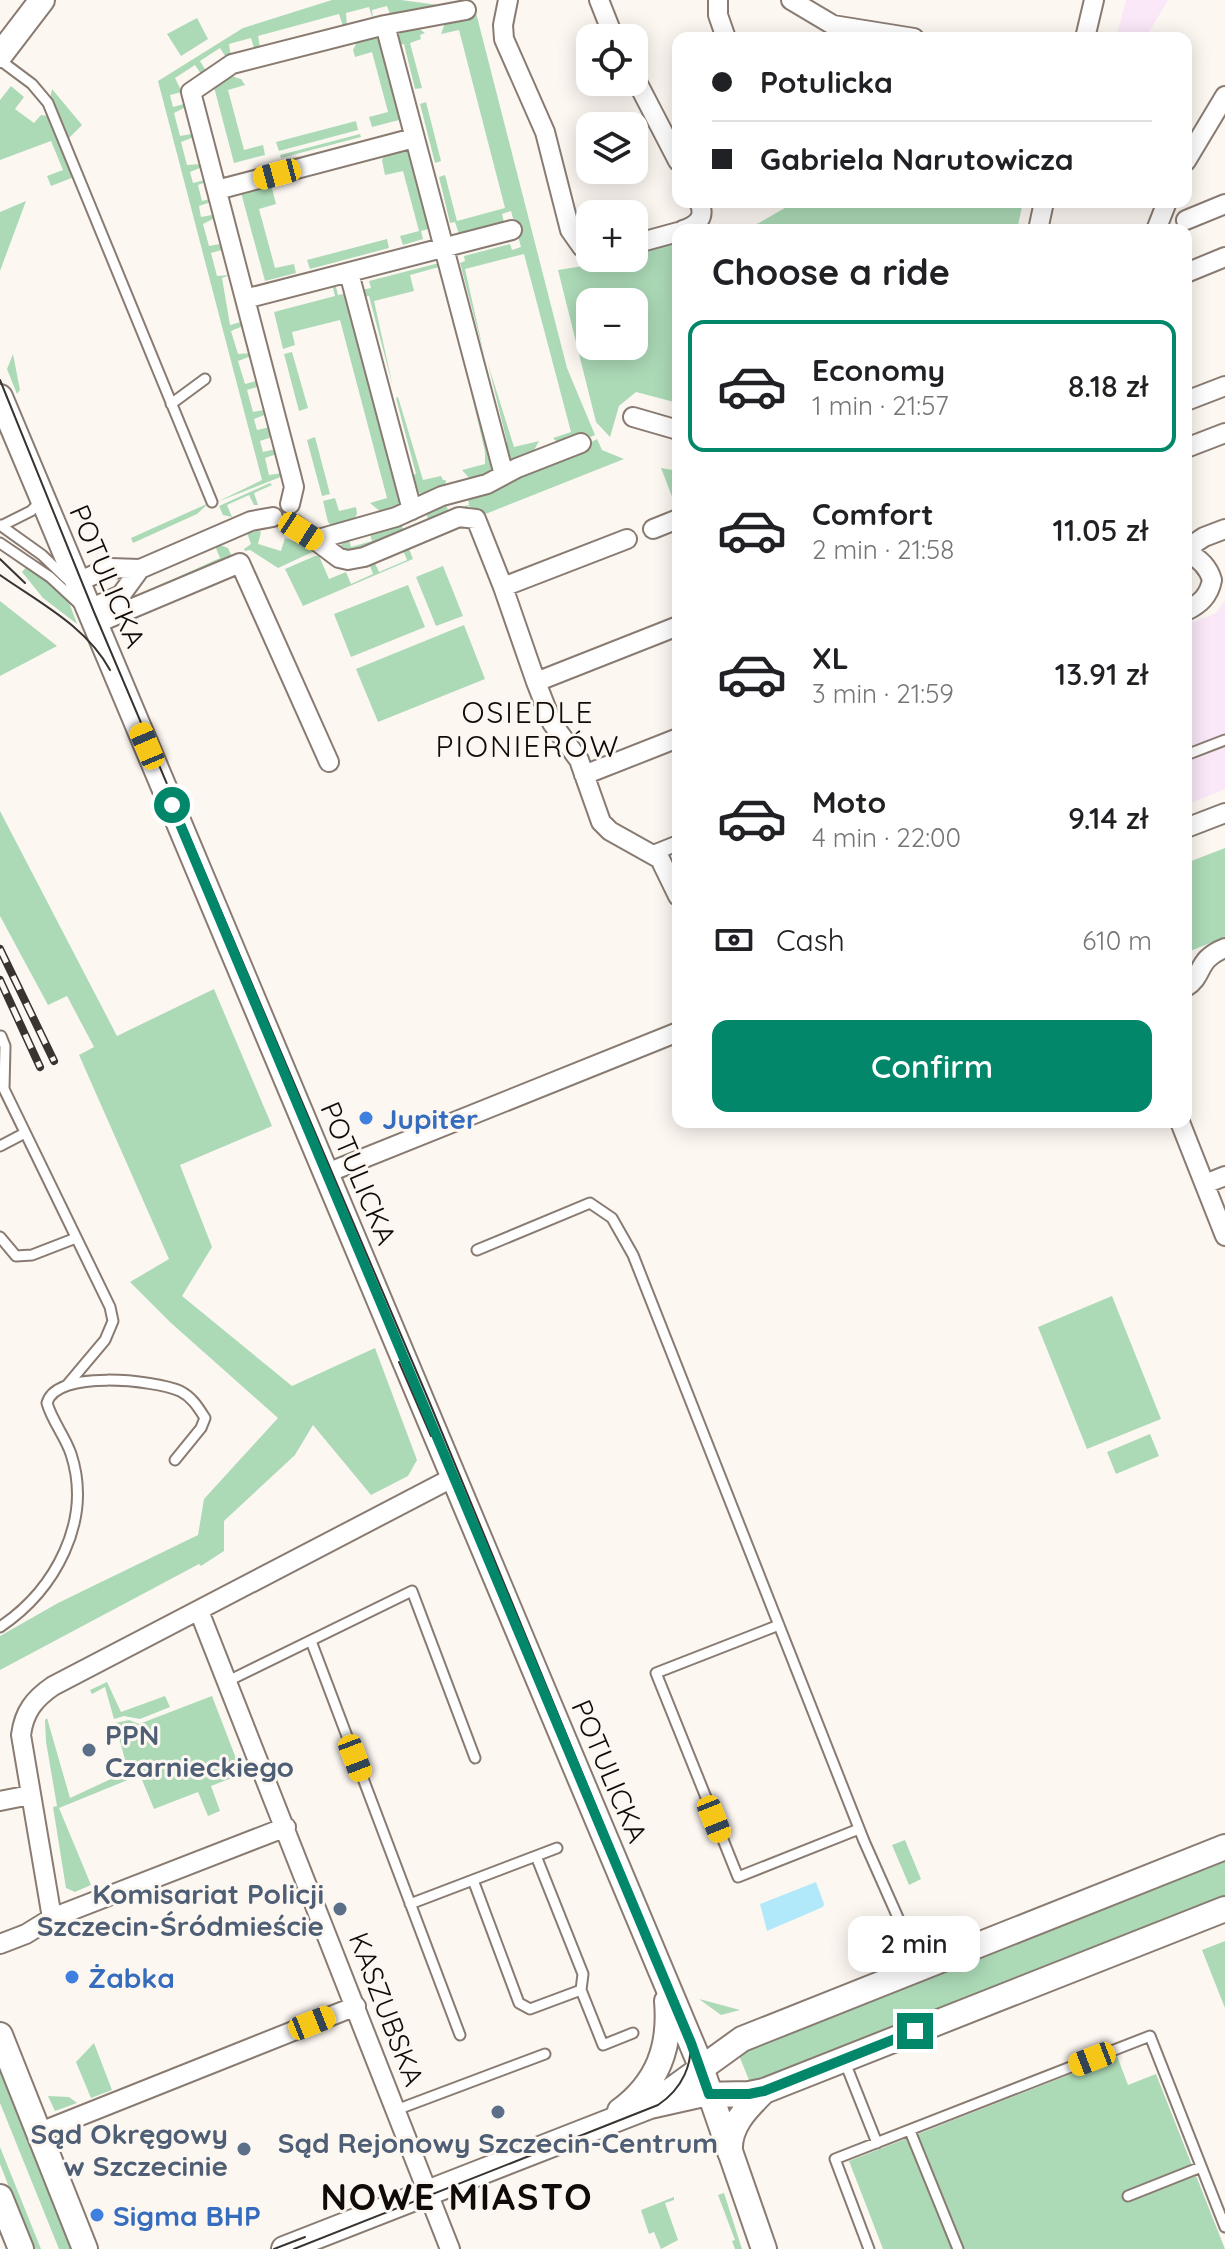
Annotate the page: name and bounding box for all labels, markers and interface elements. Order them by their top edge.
map controls [576,24,648,360]
button: locate [576,24,648,96]
text: Potulicka [760,63,893,101]
button: layers [576,112,648,184]
text: Gabriela Narutowicza [760,140,1074,178]
car [251,156,303,192]
button: + [576,200,648,272]
text: Choose a ride [712,249,950,294]
button: − [576,288,648,360]
icon: car [716,350,788,422]
text: Economy [812,351,945,389]
text: 8.18 zł [1068,367,1148,405]
text: 1 min · 21:57 [812,389,949,422]
icon: car [716,494,788,566]
text: Comfort [812,495,933,533]
street label: POTULICKA [62,499,154,653]
car [274,508,328,554]
text: 11.05 zł [1053,511,1148,549]
text: 2 min · 21:58 [812,533,954,566]
icon: car [716,638,788,710]
text: XL [812,639,849,677]
text: 13.91 zł [1055,655,1148,693]
text: 3 min · 21:59 [812,677,954,710]
district label: OSIEDLE PIONIERÓW [436,693,620,765]
car [127,719,167,773]
icon: car [716,782,788,854]
text: Moto [812,783,886,821]
route start [154,787,190,823]
text: 9.14 zł [1068,799,1148,837]
text: 4 min · 22:00 [812,821,961,854]
icon: cash [712,918,756,962]
text: Cash [776,921,845,959]
text: 610 m [1082,924,1152,957]
button: Confirm [712,1020,1152,1112]
street label: POTULICKA [313,1096,405,1250]
place label: Jupiter [382,1101,478,1136]
marker: Jupiter [357,1109,375,1127]
street label: POTULICKA [564,1694,656,1848]
place label: PPN Czarnieckiego [105,1717,294,1784]
car [335,1731,375,1785]
marker: PPN Czarnieckiego [80,1741,98,1759]
car [694,1792,734,1846]
place label: Komisariat Policji Szczecin-Śródmieście [37,1876,324,1943]
marker: Komisariat Policji Szczecin-Śródmieście [331,1900,349,1918]
callout: 2 min [849,1915,981,1971]
street label: KASZUBSKA [342,1927,432,2091]
text: 2 min [880,1927,948,1960]
place label: Żabka [88,1960,175,1995]
marker: Żabka [63,1968,81,1986]
car [285,2003,339,2043]
route end [897,2013,933,2049]
car [1065,2039,1119,2079]
marker: Sąd Rejonowy Szczecin-Centrum [489,2103,507,2121]
place label: Sąd Okręgowy w Szczecinie [30,2116,228,2183]
place label: Sąd Rejonowy Szczecin-Centrum [278,2125,718,2160]
marker: Sąd Okręgowy w Szczecinie [235,2140,253,2158]
district label: NOWE MIASTO [320,2174,594,2219]
place label: Sigma BHP [113,2198,261,2233]
marker: Sigma BHP [88,2206,106,2224]

